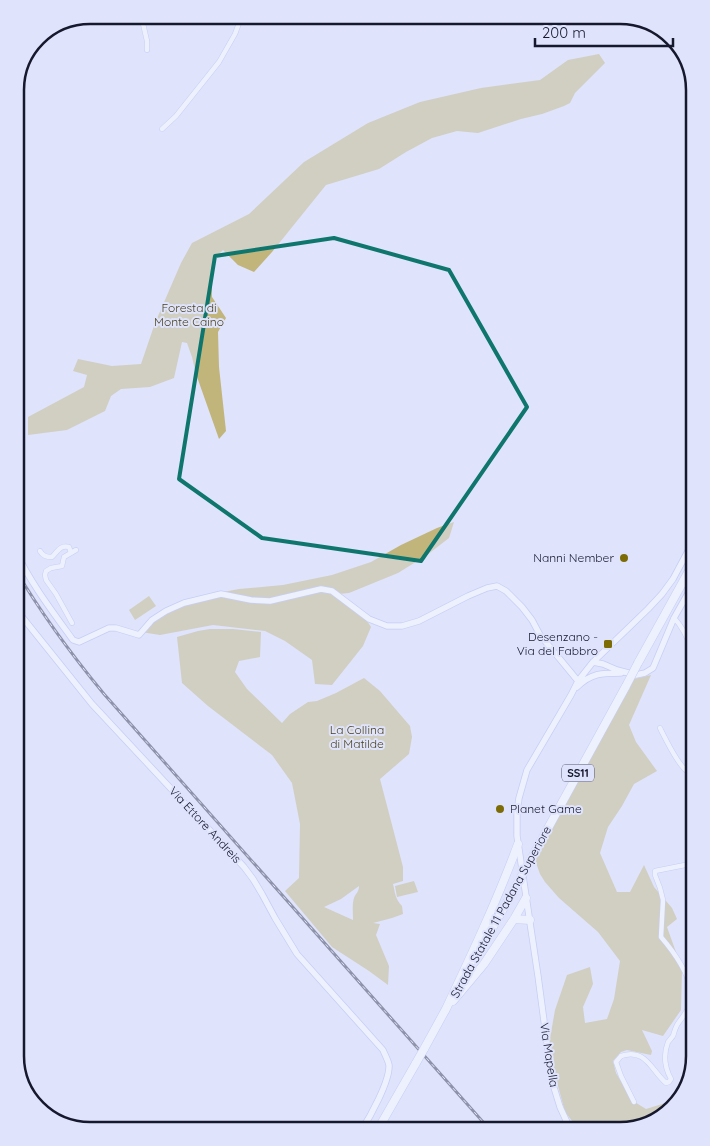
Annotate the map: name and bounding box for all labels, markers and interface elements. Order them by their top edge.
scale bar [535,15,672,47]
text: 200 m [542,23,586,42]
park label: Foresta di Monte Caino [154,300,224,329]
place label: Nanni Nember [533,550,614,565]
marker: Nanni Nember [618,552,630,564]
place label: Desenzano - Via del Fabbro [517,629,598,658]
marker: Desenzano - Via del Fabbro [602,638,614,650]
park label: La Collina di Matilde [330,722,384,751]
road number: SS11 [562,764,594,781]
street label: Via Ettore Andreis [166,783,245,866]
place label: Planet Game [510,801,582,816]
marker: Planet Game [494,803,506,815]
street label: Strada Statale 11 Padana Superiore [447,823,554,1000]
street label: Via Mapella [537,1022,562,1088]

